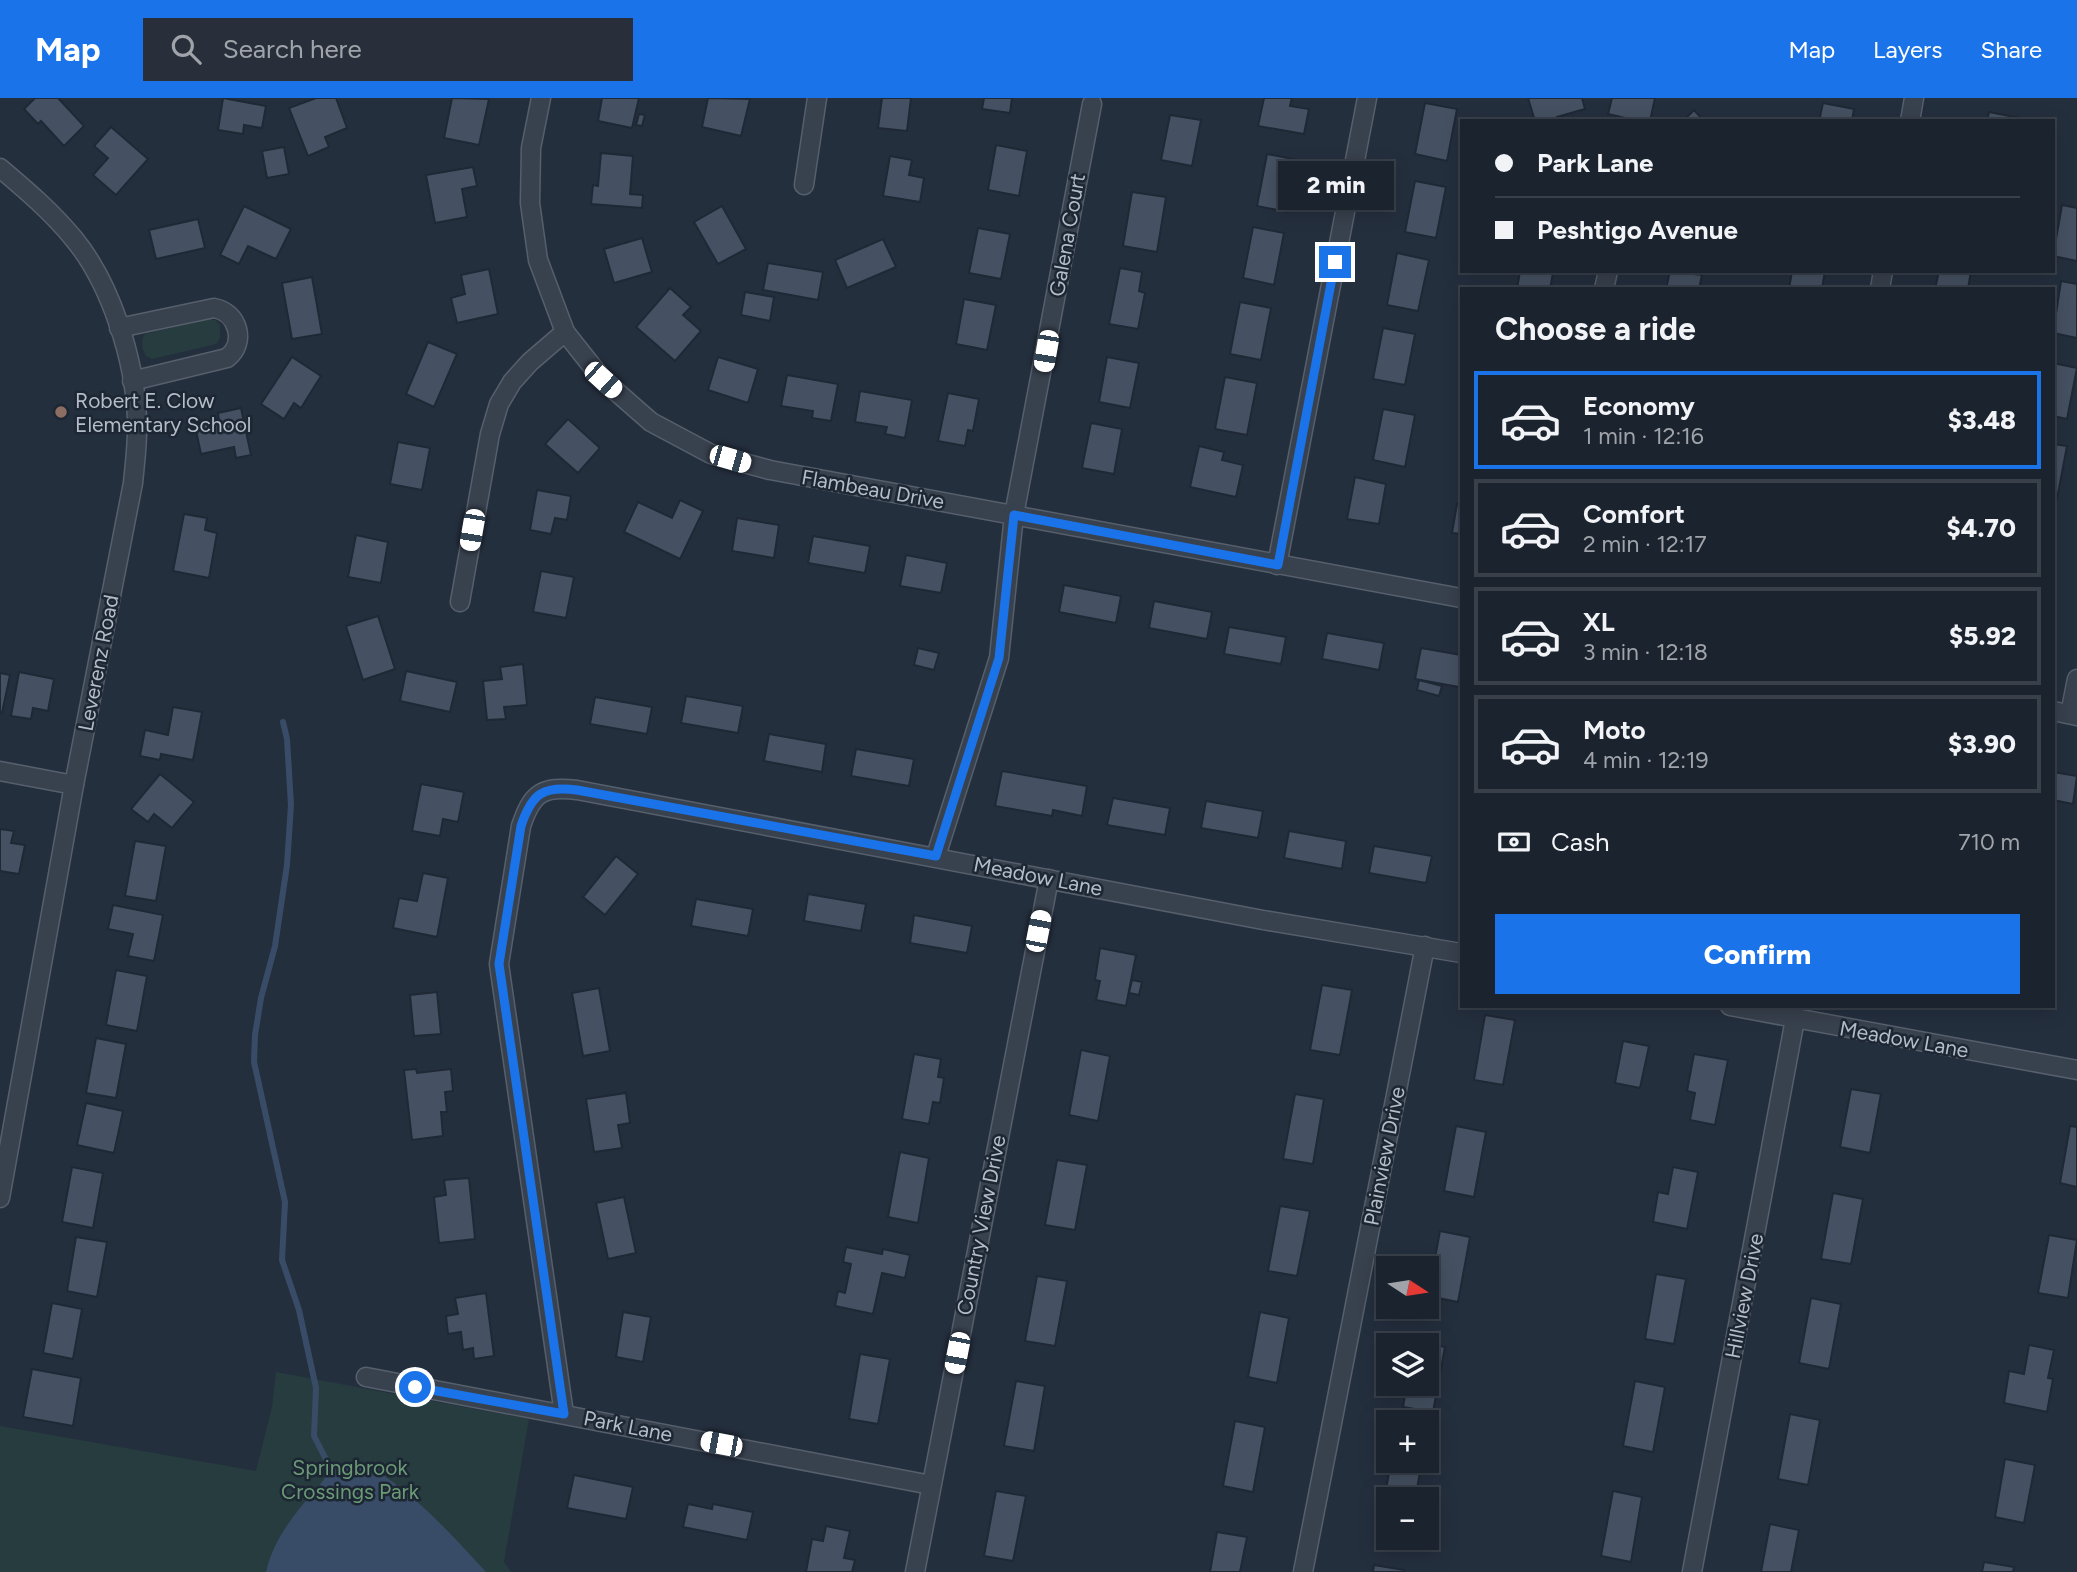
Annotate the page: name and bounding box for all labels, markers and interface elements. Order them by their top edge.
search box [143,18,633,81]
text: Map [35,30,101,69]
icon: search [167,30,205,68]
text: Search here [223,33,362,65]
text: Map [1788,35,1835,64]
text: Layers [1873,35,1942,64]
text: Share [1980,35,2042,64]
text: Park Lane [1537,147,1653,179]
callout: 2 min [1277,160,1393,209]
street label: Galena Court [1044,171,1090,298]
text: 2 min [1307,171,1365,199]
text: Peshtigo Avenue [1537,214,1738,246]
route end [1319,246,1351,278]
text: Choose a ride [1495,310,1696,348]
car [1033,328,1060,374]
car [581,358,626,402]
place label: Robert E. Clow Elementary School [75,388,251,437]
icon: car [1499,389,1562,452]
text: Economy [1583,390,1695,422]
marker: Robert E. Clow Elementary School [53,404,69,420]
text: $3.48 [1948,404,2016,436]
text: 1 min · 12:16 [1583,422,1704,450]
car [707,443,754,475]
street label: Flambeau Drive [800,464,946,514]
icon: car [1499,497,1562,560]
text: Comfort [1583,498,1685,530]
car [459,507,486,553]
text: $4.70 [1947,512,2016,544]
text: 2 min · 12:17 [1583,530,1707,558]
street label: Leverenz Road [73,593,123,733]
icon: car [1499,605,1562,668]
text: XL [1583,606,1615,638]
text: $5.92 [1949,620,2016,652]
text: 3 min · 12:18 [1583,638,1708,666]
icon: car [1499,713,1562,776]
text: Moto [1583,714,1646,746]
text: $3.90 [1948,728,2016,760]
text: 4 min · 12:19 [1583,746,1709,774]
icon: cash [1495,823,1533,861]
text: Cash [1551,826,1610,858]
text: 710 m [1958,828,2020,856]
street label: Meadow Lane [972,851,1104,901]
car [1024,908,1053,954]
button: Confirm [1495,914,2020,994]
street label: Meadow Lane [1838,1015,1970,1063]
street label: Plainview Drive [1358,1084,1410,1228]
street label: Country View Drive [951,1133,1011,1317]
street label: Hillview Drive [1720,1231,1768,1361]
north arrow [1376,1256,1438,1320]
map controls [1376,1256,1439,1550]
car [943,1330,972,1376]
button: layers [1376,1333,1439,1396]
route start [399,1371,431,1403]
street label: Park Lane [581,1405,675,1447]
button: + [1376,1410,1439,1473]
car [699,1430,744,1458]
park label: Springbrook Crossings Park [281,1455,420,1504]
button: − [1376,1487,1439,1550]

